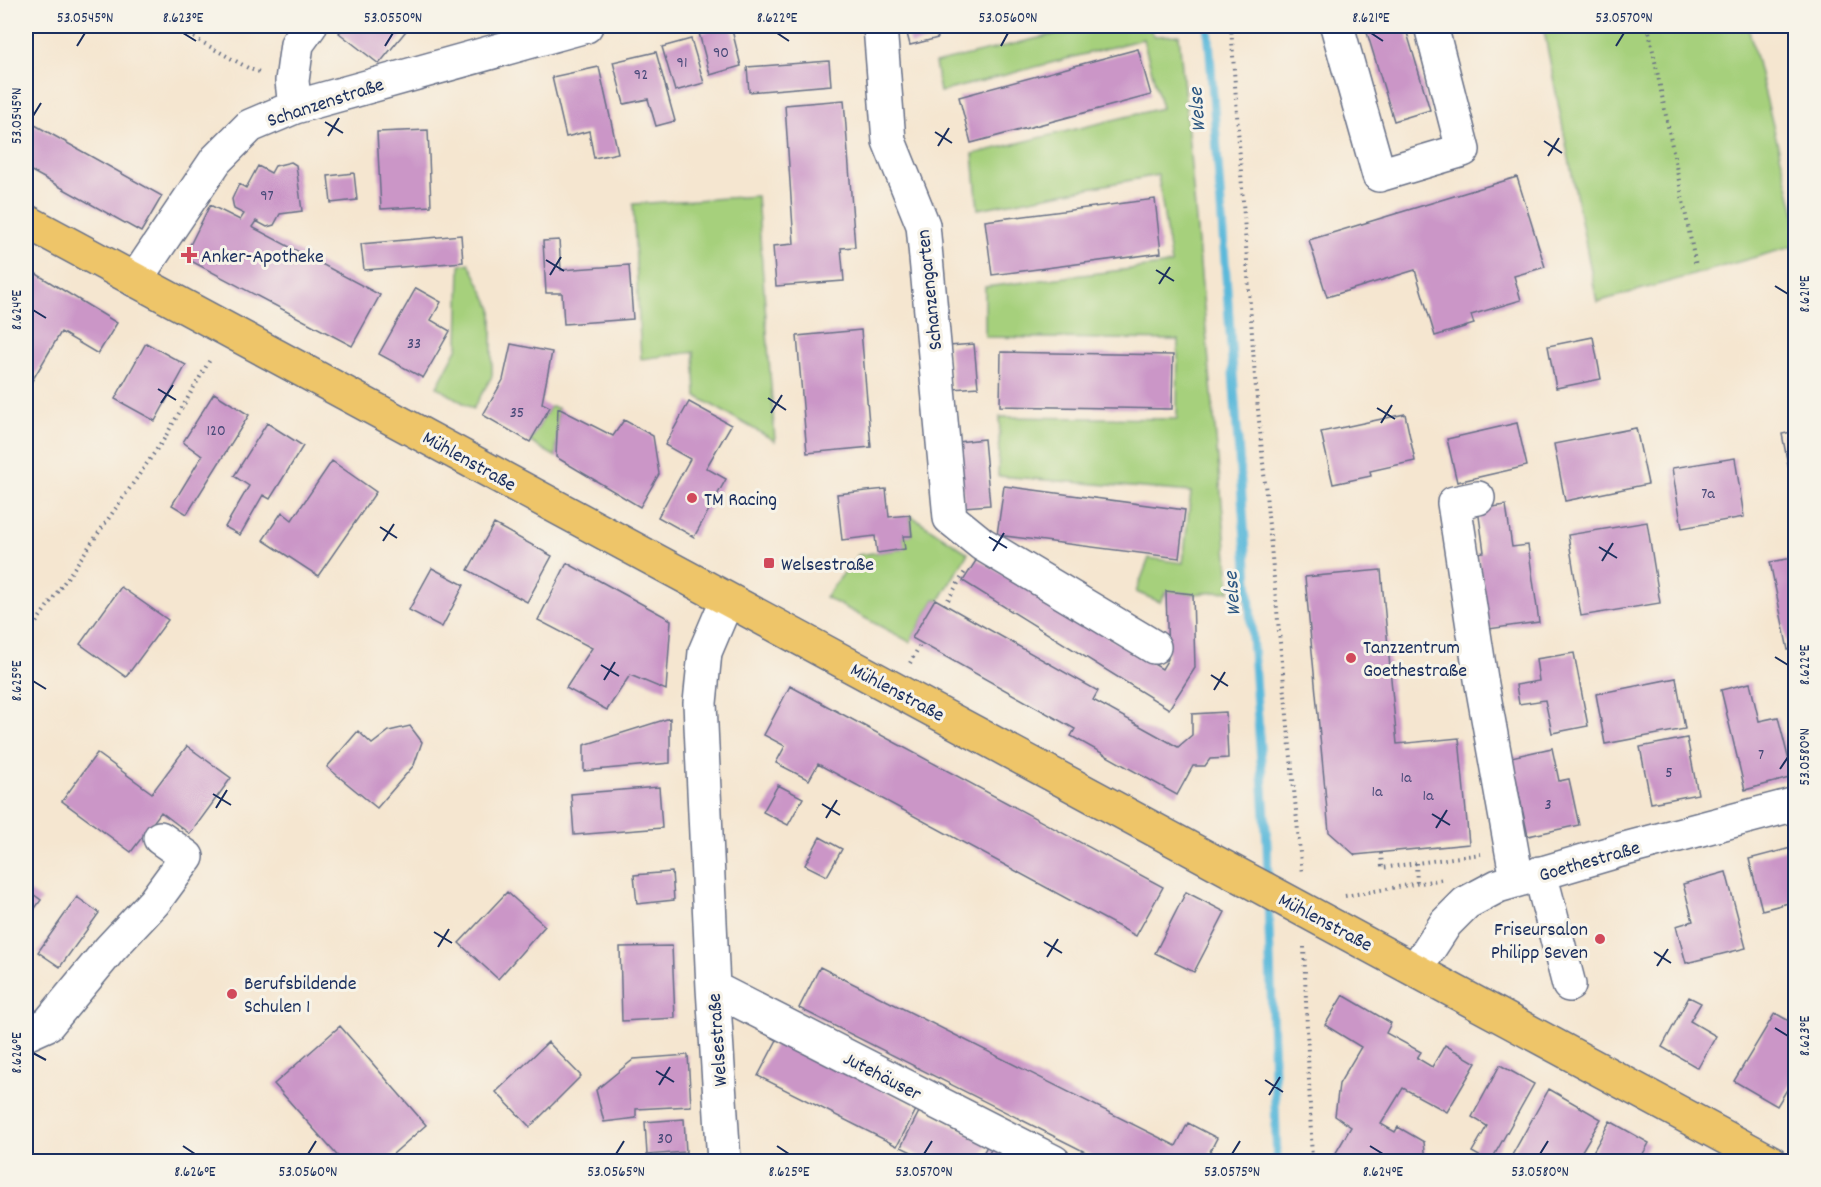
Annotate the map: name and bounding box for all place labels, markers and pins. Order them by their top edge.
place label: Anker-Apotheke [201,244,324,272]
marker: Anker-Apotheke [182,248,196,262]
place label: TM Racing [704,487,777,515]
marker: TM Racing [685,491,699,505]
place label: Welsestraße [781,552,874,580]
marker: Welsestraße [762,556,776,570]
place label: Tanzzentrum Goethestraße [1363,635,1467,686]
marker: Tanzzentrum Goethestraße [1344,651,1358,665]
place label: Friseursalon Philipp Seven [1491,917,1588,968]
marker: Friseursalon Philipp Seven [1593,932,1607,946]
place label: Berufsbildende Schulen 1 [244,971,357,1022]
marker: Berufsbildende Schulen 1 [225,987,239,1001]

